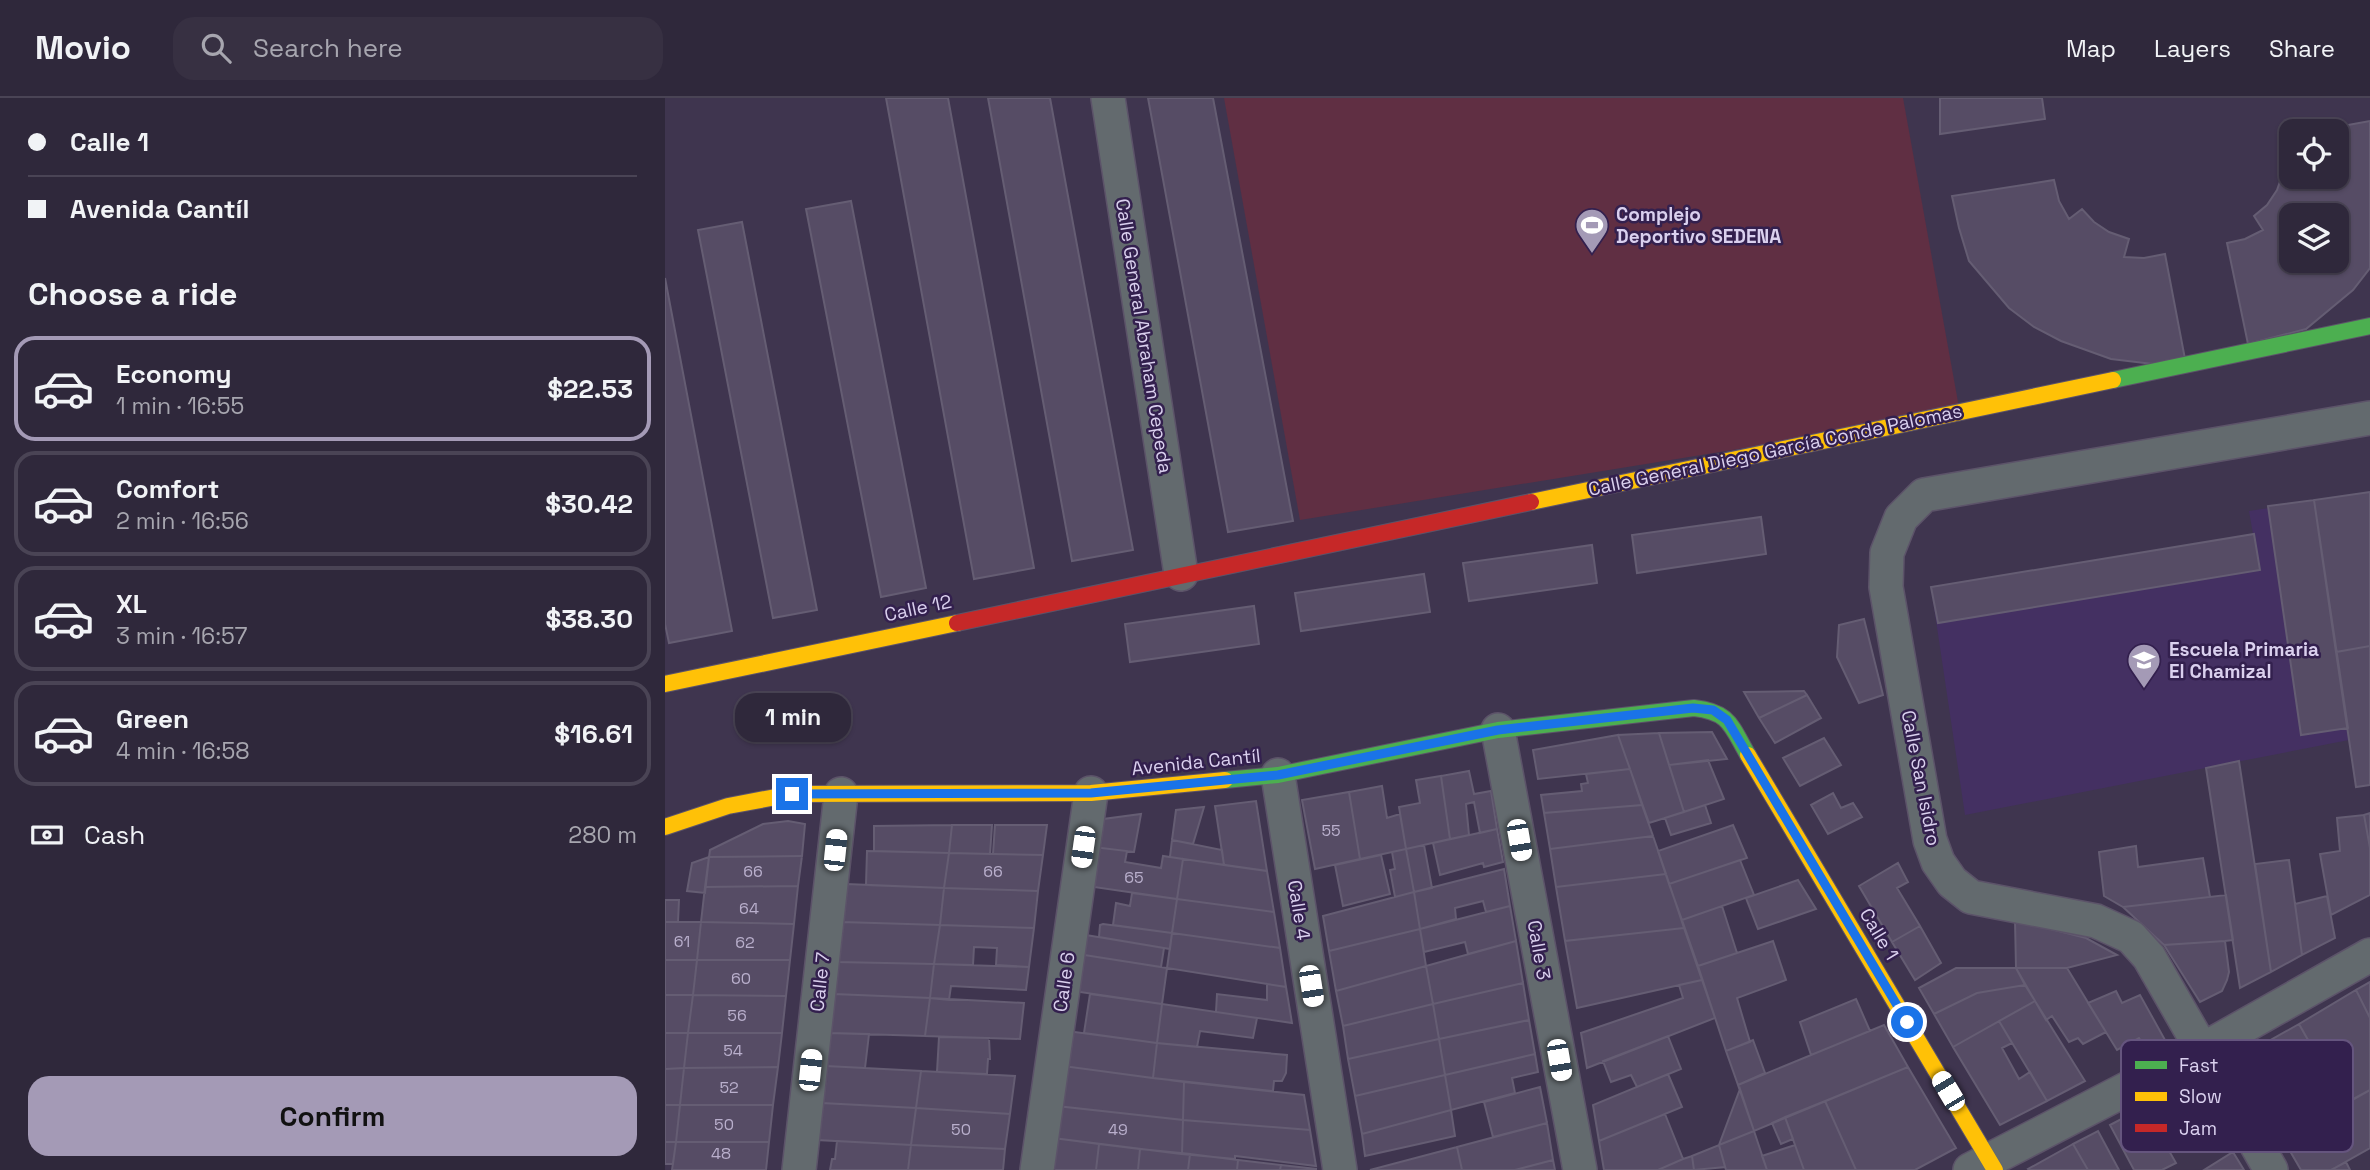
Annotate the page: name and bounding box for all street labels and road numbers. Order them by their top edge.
street label: Calle General Abraham Cepeda [1110,197,1178,475]
street label: Calle General Diego García Conde Palomas [1586,398,1964,502]
street label: Calle 12 [882,589,954,627]
street label: Calle San Isidro [1896,708,1946,848]
street label: Avenida Cantíl [1130,743,1262,781]
street label: Calle 4 [1282,878,1316,942]
street label: Calle 1 [1854,903,1904,965]
street label: Calle 3 [1521,918,1557,982]
street label: Calle 6 [1047,950,1081,1014]
street label: Calle 7 [804,951,836,1013]

